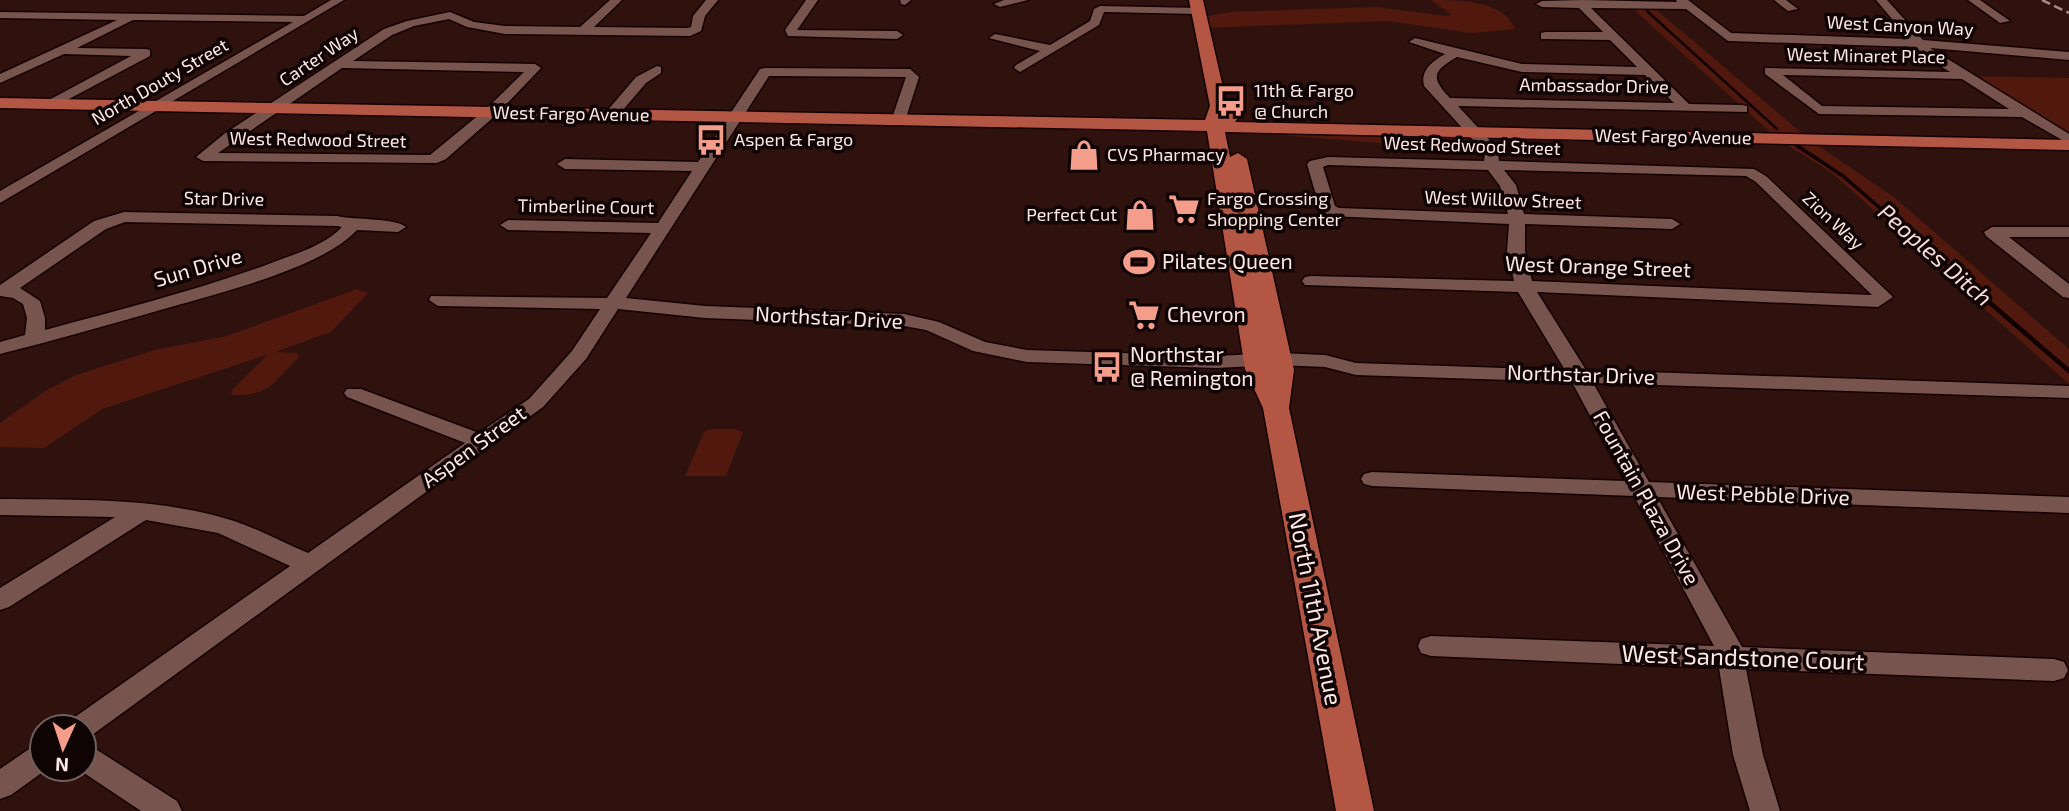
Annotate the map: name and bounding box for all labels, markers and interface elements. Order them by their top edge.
street label: West Canyon Way [1826,10,1975,40]
street label: Carter Way [275,21,363,91]
street label: North Douty Street [87,33,232,129]
street label: West Minaret Place [1786,43,1946,67]
street label: Ambassador Drive [1519,73,1669,97]
place label: 11th & Fargo @ Church [1254,79,1354,122]
bus stop icon: 11th & Fargo @ Church [1214,84,1248,118]
street label: West Fargo Avenue [492,101,650,125]
bus stop icon: Aspen & Fargo [694,123,728,157]
street label: West Fargo Avenue [1594,124,1752,148]
street label: West Redwood Street [229,126,407,152]
place label: Aspen & Fargo [734,128,853,150]
street label: West Redwood Street [1383,131,1561,159]
shop icon: CVS Pharmacy [1067,138,1101,172]
place label: CVS Pharmacy [1107,143,1225,165]
street label: West Willow Street [1424,185,1582,213]
street label: Star Drive [184,186,264,210]
place label: Fargo Crossing Shopping Center [1207,187,1342,230]
street label: Zion Way [1799,187,1869,254]
supermarket icon: Fargo Crossing Shopping Center [1167,192,1201,226]
street label: Timberline Court [518,194,655,218]
water label: Peoples Ditch [1873,197,1998,311]
shop icon: Perfect Cut [1123,198,1157,232]
place label: Perfect Cut [1026,203,1117,225]
street label: Sun Drive [151,242,245,291]
sports icon: Pilates Queen [1122,245,1156,279]
place label: Pilates Queen [1162,248,1293,274]
street label: West Orange Street [1505,250,1692,281]
supermarket icon: Chevron [1127,298,1161,332]
street label: Northstar Drive [754,300,904,333]
place label: Chevron [1167,301,1246,326]
place label: Northstar @ Remington [1130,341,1254,390]
bus stop icon: Northstar @ Remington [1090,350,1124,384]
street label: Northstar Drive [1507,358,1655,389]
street label: Aspen Street [416,400,530,492]
street label: Fountain Plaza Drive [1589,406,1706,589]
street label: West Pebble Drive [1676,478,1850,509]
street label: North 11th Avenue [1284,510,1349,708]
street label: West Sandstone Court [1621,638,1865,675]
north arrow [28,713,98,783]
text: N [55,754,70,777]

